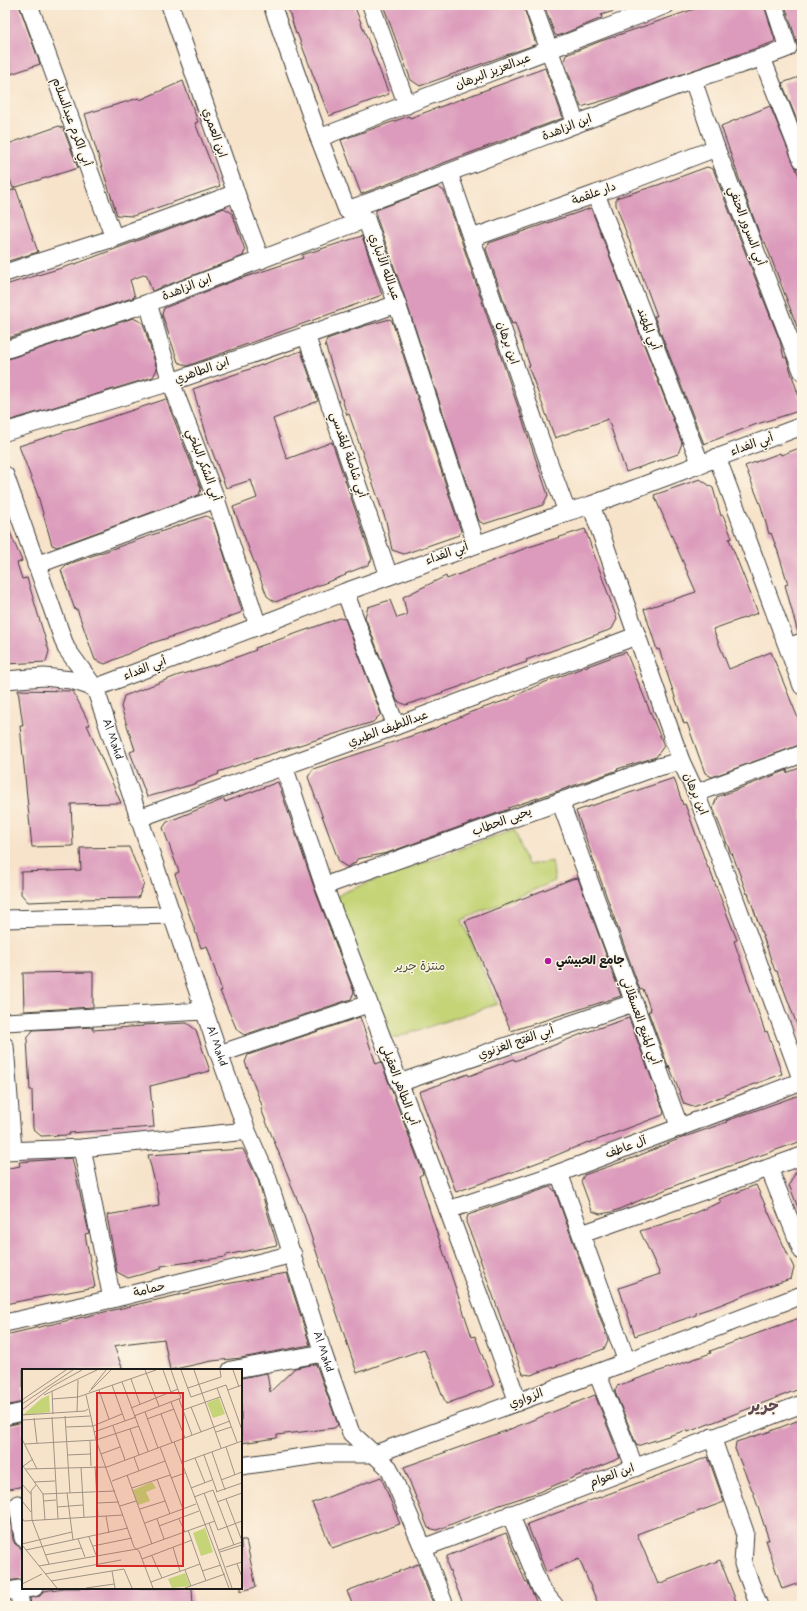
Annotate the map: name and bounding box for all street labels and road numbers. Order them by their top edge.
street label: عبدالعزيز البرهان [453,50,533,94]
street label: أبي الكرم عبدالسلام [46,75,95,169]
street label: ابن العمري [198,106,230,160]
street label: ابن الزاهدة [540,111,594,145]
street label: دار علقمة [570,179,618,209]
street label: أبي السرور الحنفي [722,184,768,269]
street label: عبدالله الأنباري [365,231,404,303]
street label: ابن الزاهدة [160,271,214,305]
street label: أبي المهند [631,305,663,353]
street label: ابن برهان [492,319,522,367]
street label: ابن الطاهري [172,354,232,388]
street label: أبي شاملة المقدسي [324,410,370,501]
street label: أبي الشكر البلخي [180,426,224,504]
street label: أبي الفداء [728,430,777,462]
street label: أبي الفداء [423,539,472,571]
street label: أبي الفداء [121,653,170,686]
street label: عبداللطيف الطبري [346,707,430,751]
street label: Al Mahd [98,717,127,762]
street label: ابن برهان [679,770,711,818]
street label: يحيى الحطاب [470,804,534,840]
street label: أبي المنيع العسقلاني [615,975,663,1068]
street label: أبي الفتح الغزنوي [476,1022,557,1065]
street label: Al Mahd [202,1024,231,1069]
street label: أبي الطاهر العقيلي [374,1042,422,1128]
street label: آل عاطف [603,1133,650,1163]
street label: حمامة [132,1278,167,1302]
street label: Al Mahd [309,1329,337,1374]
street label: الزواوي [507,1385,545,1413]
street label: ابن العوام [587,1460,637,1492]

